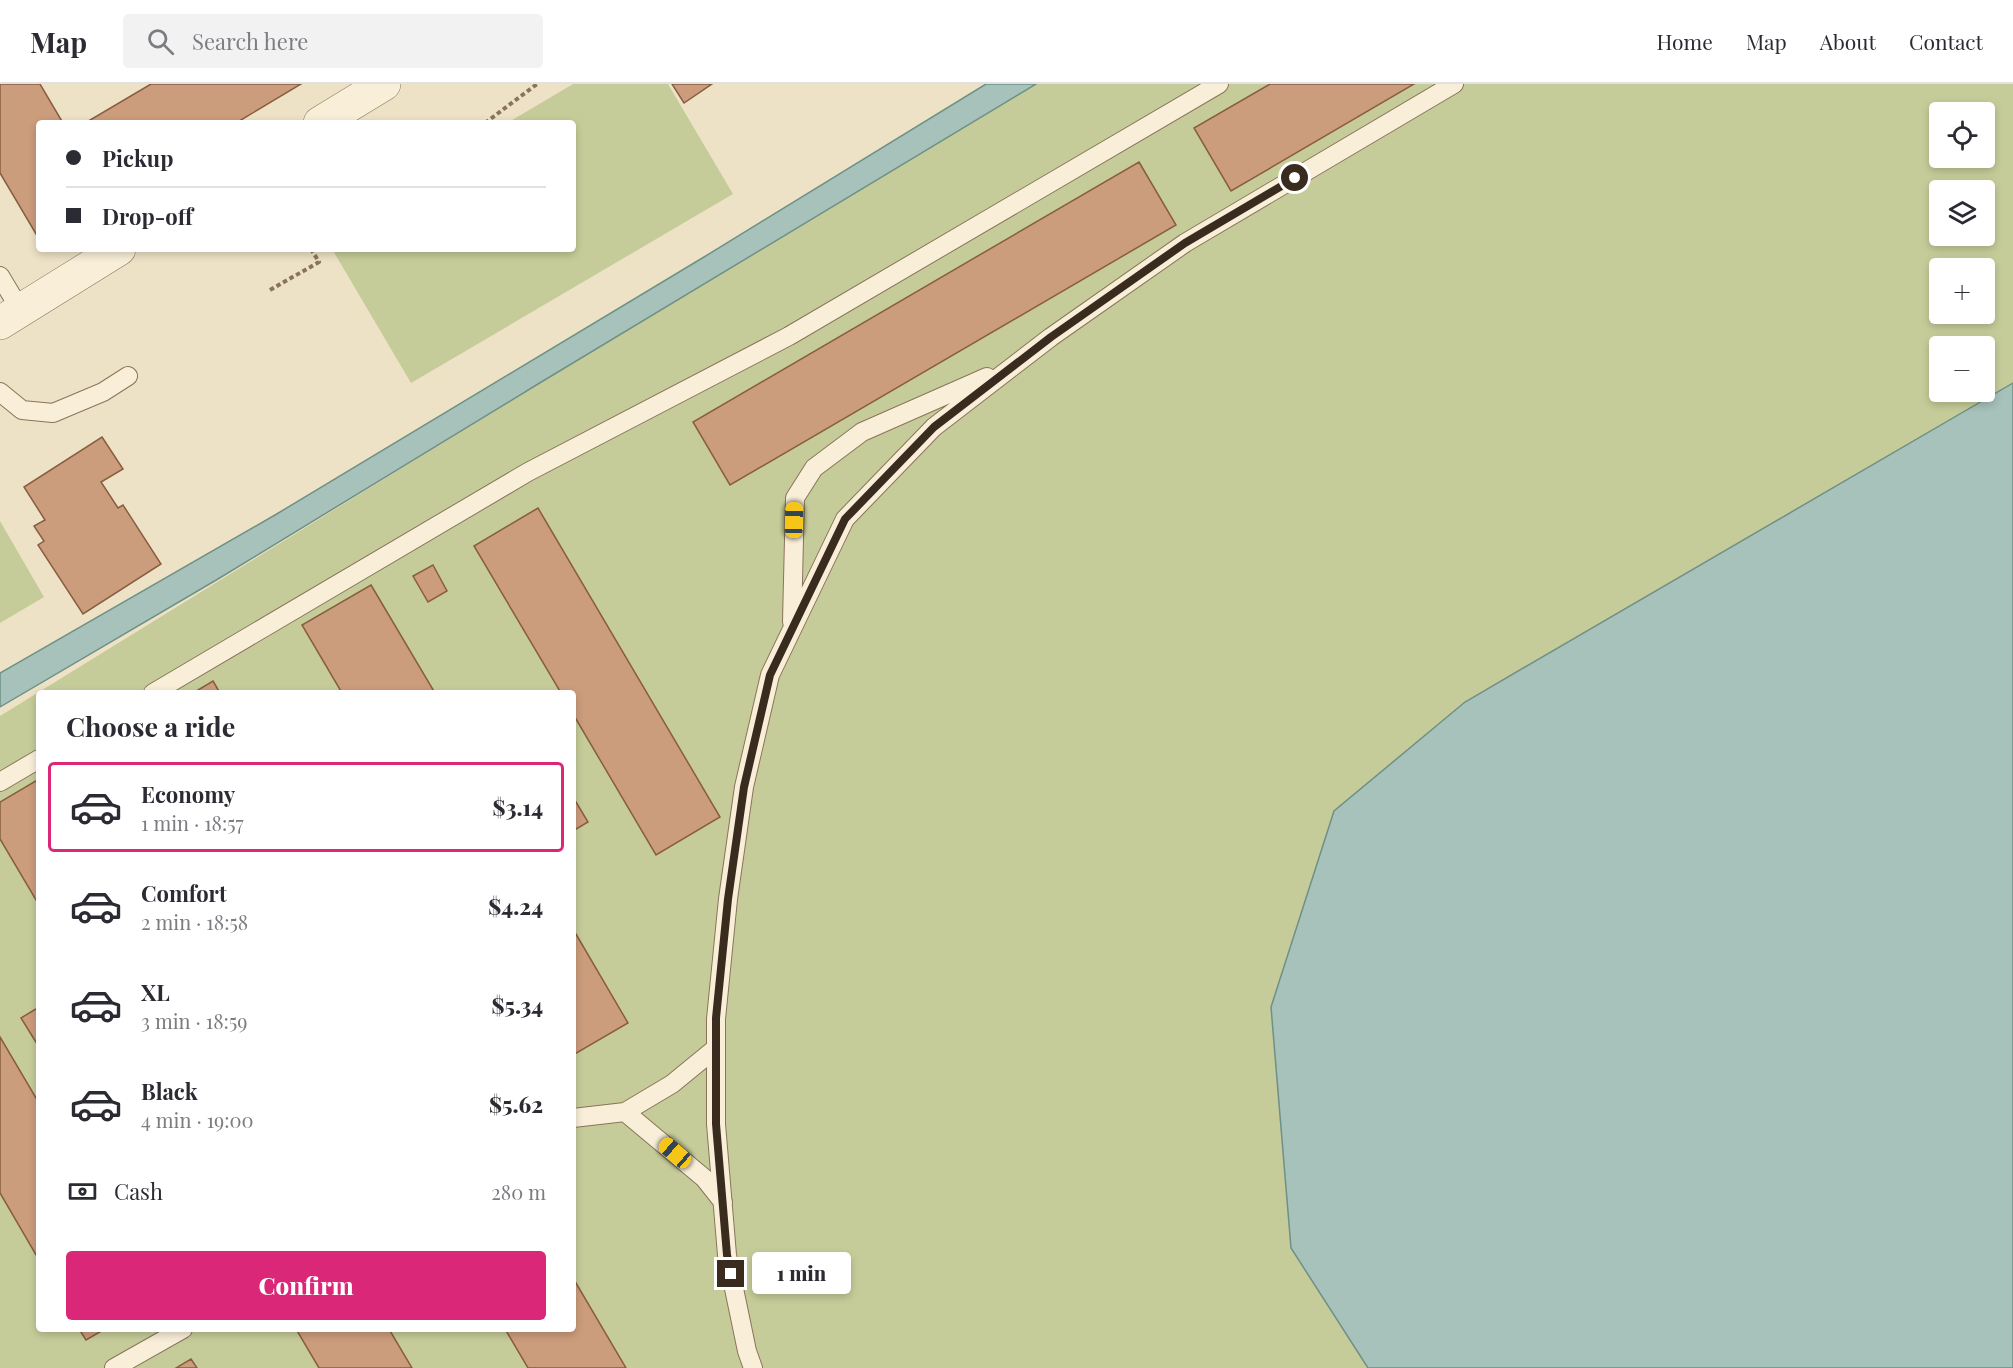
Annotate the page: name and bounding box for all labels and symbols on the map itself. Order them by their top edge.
route start [1281,164,1308,191]
car [785,502,803,538]
car [656,1134,694,1172]
callout: 1 min [752,1253,851,1295]
route end [717,1260,744,1287]

